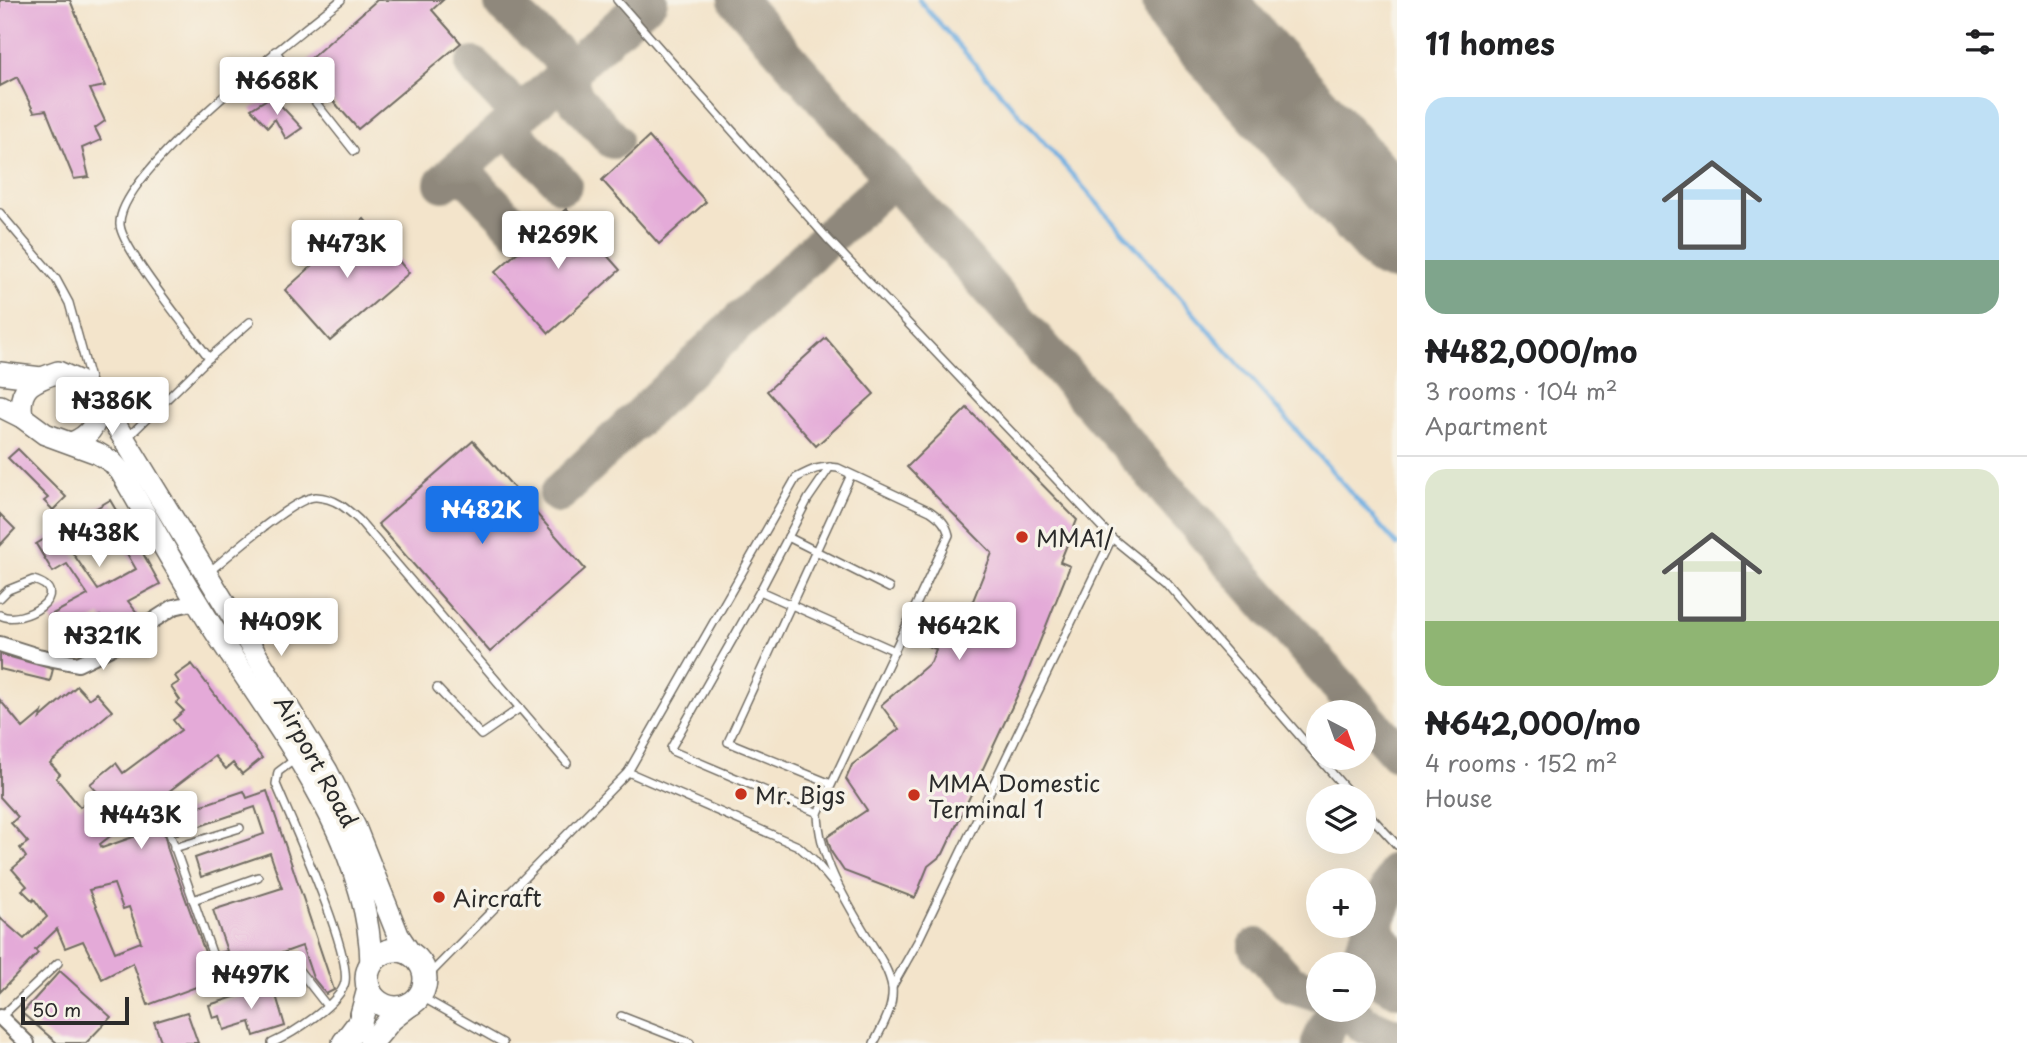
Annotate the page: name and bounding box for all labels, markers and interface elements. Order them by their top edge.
text: 11 homes [1425,20,1555,65]
icon: filters [1961,23,1999,61]
pin: ₦668K [228,58,326,117]
text: ₦668K [236,62,318,97]
icon: home [1649,142,1775,268]
pin: ₦269K [509,212,607,271]
text: ₦269K [518,216,598,251]
pin: ₦473K [298,220,396,280]
text: ₦473K [308,225,386,260]
text: ₦482,000/mo [1425,328,1637,373]
text: 3 rooms · 104 m² [1425,373,1618,408]
pin: ₦386K [63,378,161,437]
text: ₦386K [72,382,152,417]
text: Apartment [1425,408,1548,443]
pin: ₦482K [433,486,531,546]
text: ₦482K [442,491,522,526]
pin: ₦438K [50,510,148,569]
text: ₦438K [59,514,139,549]
icon: home [1649,514,1775,640]
place label: MMA1/ [1036,520,1114,555]
marker: MMA1/ [1014,529,1030,545]
pin: ₦409K [232,598,330,658]
pin: ₦642K [910,602,1008,662]
text: ₦409K [240,603,322,638]
text: ₦642K [918,607,1000,642]
pin: ₦321K [54,612,152,672]
text: ₦321K [64,617,142,652]
street label: Airport Road [266,689,368,833]
north arrow [1306,700,1376,770]
map controls [1306,700,1376,1022]
text: ₦642,000/mo [1425,700,1641,745]
text: 4 rooms · 152 m² [1425,745,1618,780]
place label: MMA Domestic Terminal 1 [928,765,1100,826]
place label: Mr. Bigs [755,777,845,812]
text: House [1425,780,1492,815]
button: layers [1306,784,1376,854]
marker: Mr. Bigs [733,786,749,802]
marker: MMA Domestic Terminal 1 [906,787,922,803]
pin: ₦443K [92,792,190,851]
text: ₦443K [100,796,182,831]
button: + [1306,868,1376,938]
place label: Aircraft [453,880,542,915]
marker: Aircraft [431,889,447,905]
pin: ₦497K [202,951,300,1011]
button: − [1306,952,1376,1022]
text: ₦497K [212,956,290,991]
scale bar [21,994,130,1026]
text: 50 m [32,995,81,1023]

